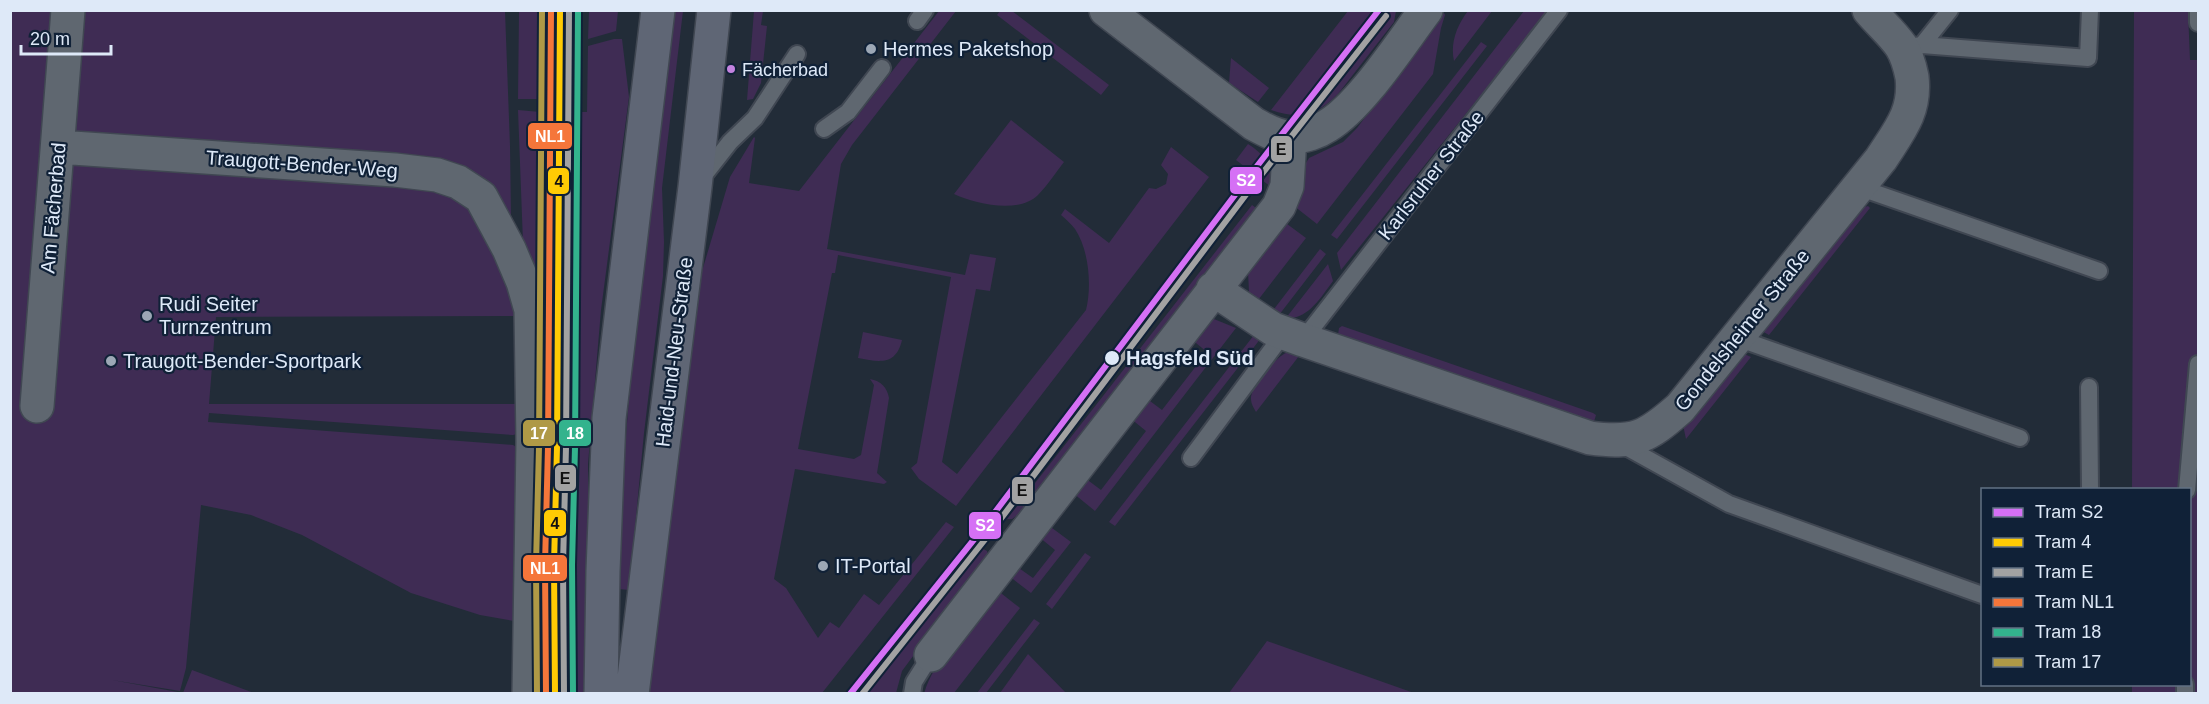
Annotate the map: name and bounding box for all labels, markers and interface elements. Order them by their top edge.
scale bar [21,18,111,56]
text: 20 m [30,29,70,49]
place label: Hermes Paketshop [883,38,1053,60]
marker: Hermes Paketshop [864,42,878,56]
place label: Fächerbad [742,60,828,80]
marker: Fächerbad [725,63,737,75]
street label: Karlsruher Straße [1374,106,1488,244]
line badge: NL1 [527,122,573,150]
text: NL1 [535,128,565,145]
line badge: E [1270,135,1293,163]
text: E [1276,141,1287,158]
street label: Am Fächerbad [36,142,70,274]
street label: Traugott-Bender-Weg [205,146,399,182]
line badge: S2 [1229,166,1263,195]
line badge: 4 [547,167,570,195]
text: S2 [1236,172,1256,189]
text: 4 [555,173,564,190]
street label: Gondelsheimer Straße [1670,245,1814,415]
street label: Haid-und-Neu-Straße [651,256,697,448]
place label: Rudi Seiter Turnzentrum [159,293,272,338]
marker: Rudi Seiter Turnzentrum [140,309,154,323]
place label: Hagsfeld Süd [1126,347,1254,369]
marker: Hagsfeld Süd [1103,349,1121,367]
place label: Traugott-Bender-Sportpark [123,350,362,372]
marker: Traugott-Bender-Sportpark [104,354,118,368]
line badge: 17 [522,419,556,447]
line badge: 18 [558,419,592,447]
text: 17 [530,425,548,442]
text: 18 [566,425,584,442]
line badge: E [554,464,577,492]
text: E [560,470,571,487]
line badge: E [1011,476,1034,505]
text: E [1017,482,1028,499]
legend [1981,488,2191,686]
text: Tram S2 [2035,502,2103,522]
line badge: 4 [543,509,567,537]
line badge: S2 [968,511,1002,540]
text: 4 [551,515,560,532]
text: S2 [975,517,995,534]
text: Tram 4 [2035,532,2091,552]
line badge: NL1 [522,554,568,582]
place label: IT-Portal [835,555,911,577]
marker: IT-Portal [816,559,830,573]
text: NL1 [530,560,560,577]
text: Tram E [2035,562,2093,582]
text: Tram NL1 [2035,592,2114,612]
text: Tram 18 [2035,622,2101,642]
text: Tram 17 [2035,652,2101,672]

